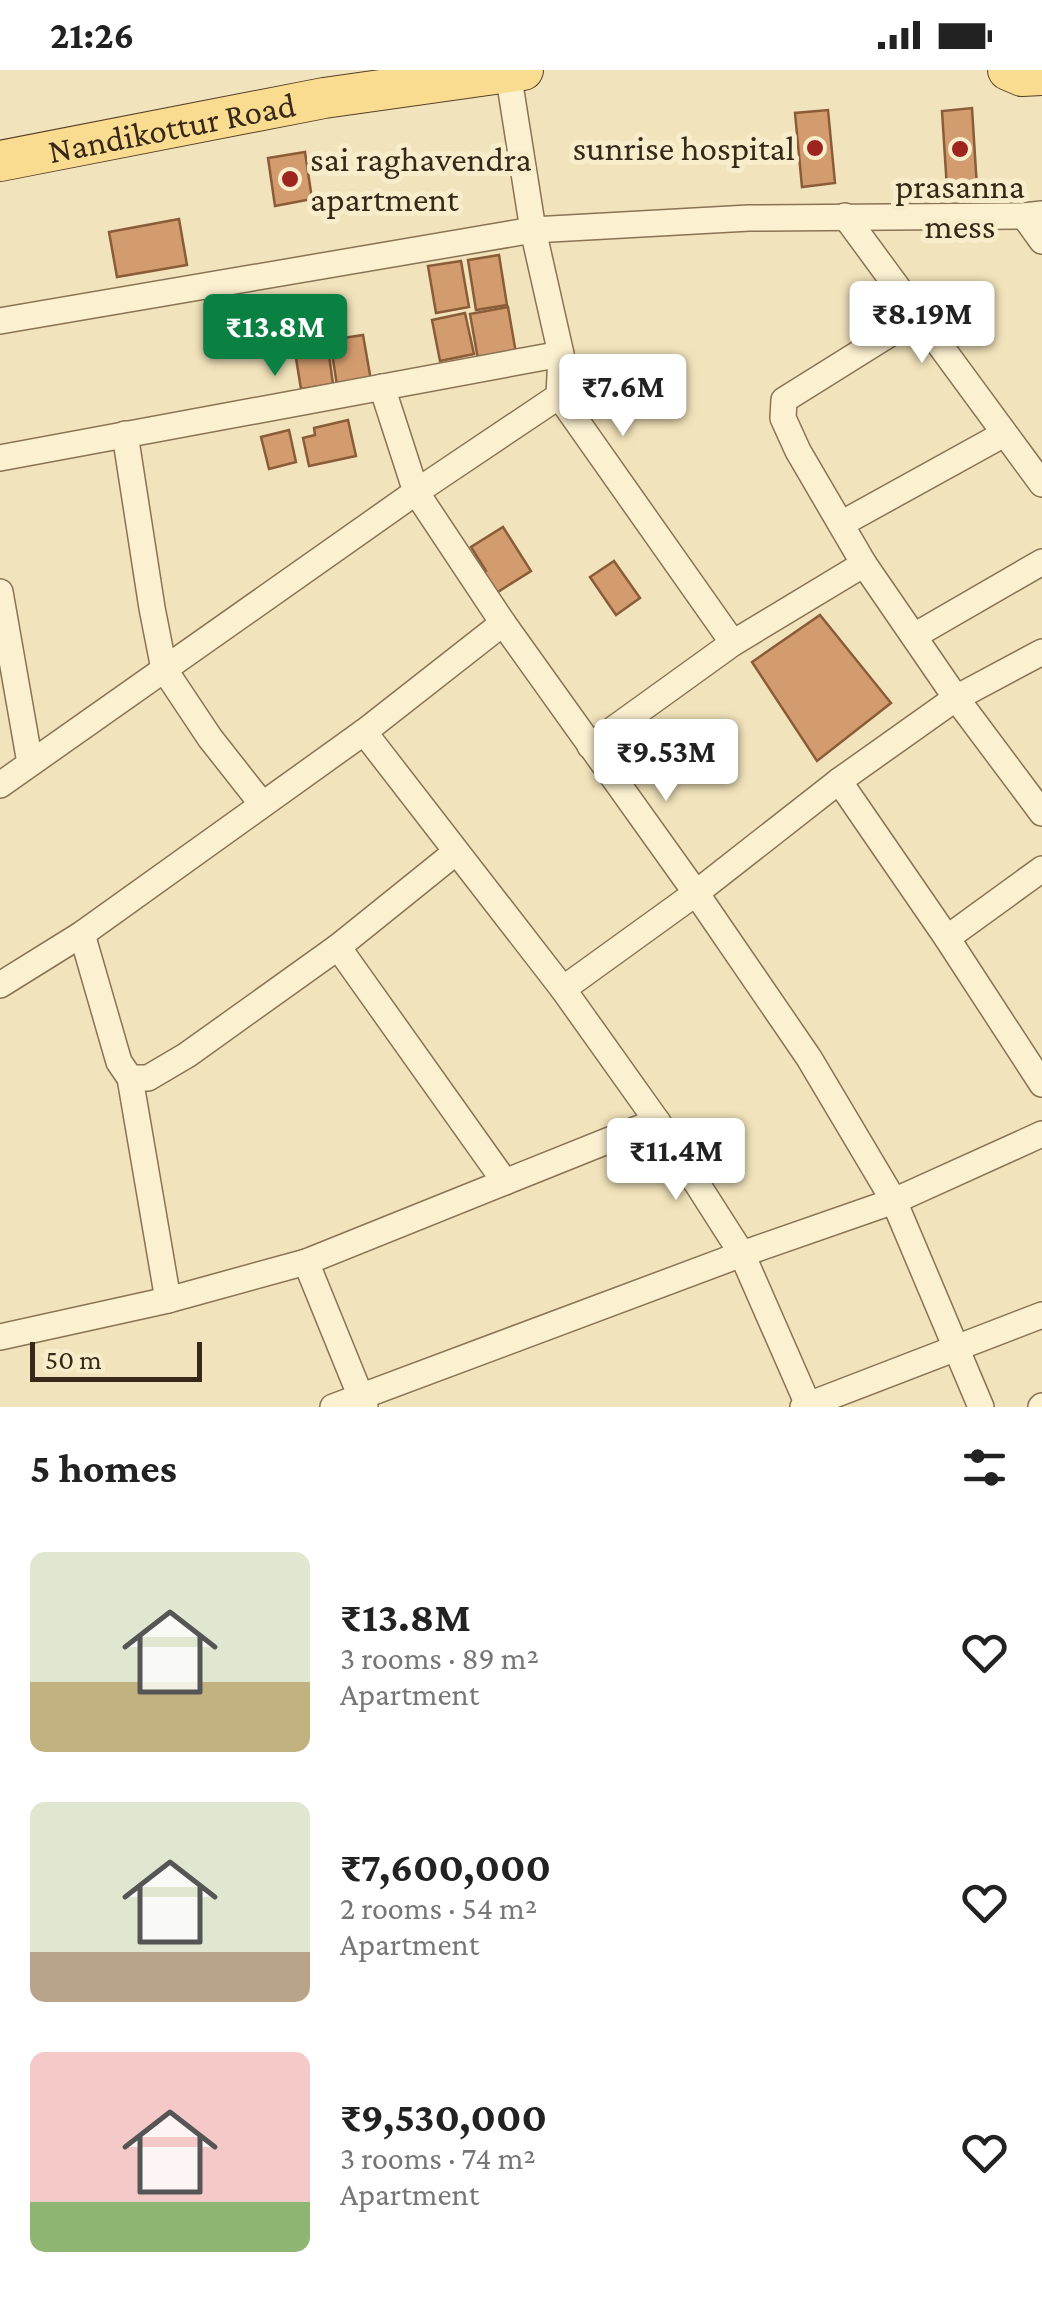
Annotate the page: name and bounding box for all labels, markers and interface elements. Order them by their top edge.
text: 21:26 [50,14,134,56]
street label: Nandikottur Road [45,84,299,171]
place label: sunrise hospital [572,129,795,168]
marker: sunrise hospital [804,137,826,159]
marker: prasanna mess [949,138,971,160]
place label: sai raghavendra apartment [310,140,532,219]
place label: prasanna mess [895,167,1025,246]
marker: sai raghavendra apartment [279,168,301,190]
pin: ₹8.19M [841,281,1003,366]
pin: ₹13.8M [194,294,356,379]
text: ₹8.19M [872,295,972,331]
text: ₹13.8M [225,308,325,344]
pin: ₹7.6M [553,354,693,439]
text: ₹7.6M [581,368,665,404]
pin: ₹9.53M [585,719,747,804]
text: ₹9.53M [616,733,716,769]
pin: ₹11.4M [595,1118,757,1203]
text: ₹11.4M [629,1132,723,1168]
scale bar [30,1337,202,1382]
text: 50 m [45,1344,102,1375]
icon: filters [957,1440,1012,1495]
text: 5 homes [30,1444,177,1491]
icon: home [110,1592,230,1712]
text: ₹13.8M [340,1593,471,1640]
icon: heart [957,1625,1012,1680]
text: 3 rooms · 89 m² [340,1640,539,1676]
text: Apartment [340,1676,479,1712]
icon: home [110,1842,230,1962]
text: ₹7,600,000 [340,1843,551,1890]
icon: heart [957,1875,1012,1930]
text: 2 rooms · 54 m² [340,1890,537,1926]
text: Apartment [340,1926,479,1962]
icon: home [110,2092,230,2212]
text: ₹9,530,000 [340,2093,547,2140]
icon: heart [957,2125,1012,2180]
text: 3 rooms · 74 m² [340,2140,536,2176]
text: Apartment [340,2176,479,2212]

